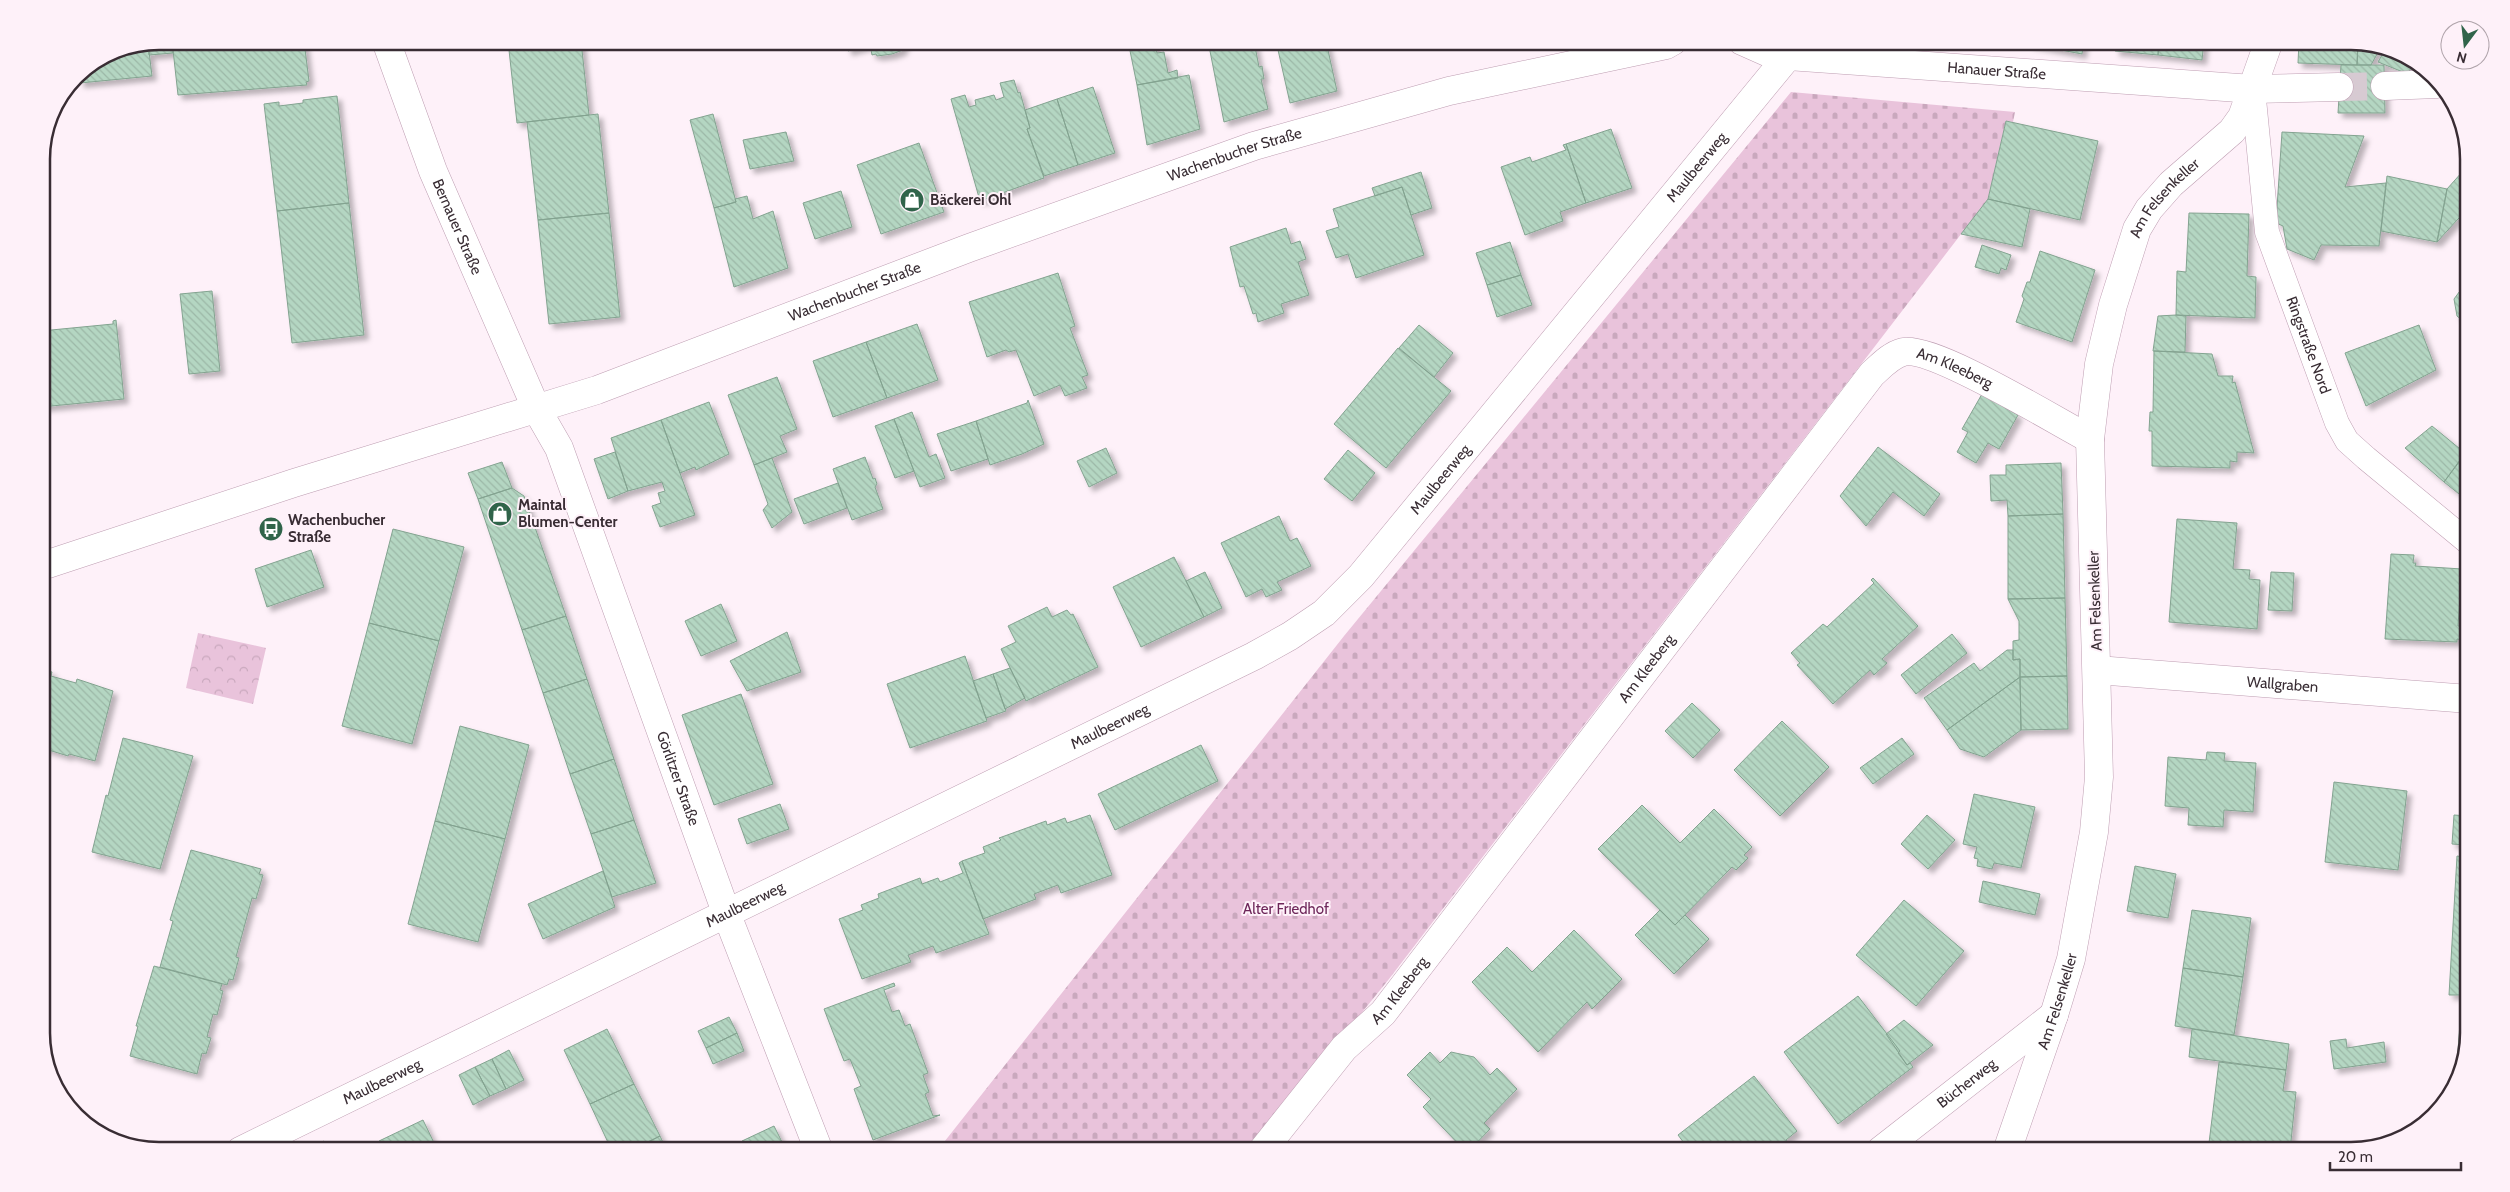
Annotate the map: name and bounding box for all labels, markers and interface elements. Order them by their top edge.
north arrow [2440,20,2490,70]
text: N [2455,48,2469,68]
street label: Hanauer Straße [1947,58,2047,83]
street label: Wachenbucher Straße [1165,124,1304,185]
street label: Maulbeerweg [1663,128,1731,206]
street label: Am Felsenkeller [2126,154,2203,240]
street label: Bernauer Straße [429,176,486,278]
shop icon: Bäckerei Ohl [899,187,925,213]
place label: Bäckerei Ohl [930,191,1011,209]
street label: Wachenbucher Straße [786,258,924,325]
street label: Ringstraße Nord [2282,294,2334,396]
street label: Am Kleeberg [1915,344,1996,393]
street label: Maulbeerweg [1406,440,1475,518]
place label: Maintal Blumen-Center [518,496,618,531]
shop icon: Maintal Blumen-Center [487,501,513,527]
place label: Wachenbucher Straße [288,511,385,546]
bus stop icon: Wachenbucher Straße [258,516,284,542]
street label: Am Felsenkeller [2084,550,2106,651]
street label: Am Kleeberg [1615,630,1679,706]
street label: Wallgraben [2246,673,2319,696]
street label: Maulbeerweg [1068,699,1153,753]
street label: Görlitzer Straße [653,729,703,829]
street label: Maulbeerweg [703,877,788,931]
park label: Alter Friedhof [1243,900,1329,918]
street label: Am Felsenkeller [2034,952,2081,1052]
street label: Am Kleeberg [1368,953,1432,1028]
street label: Bücherweg [1933,1054,2000,1112]
street label: Maulbeerweg [340,1055,425,1108]
scale bar [2330,1140,2461,1172]
text: 20 m [2338,1148,2373,1166]

